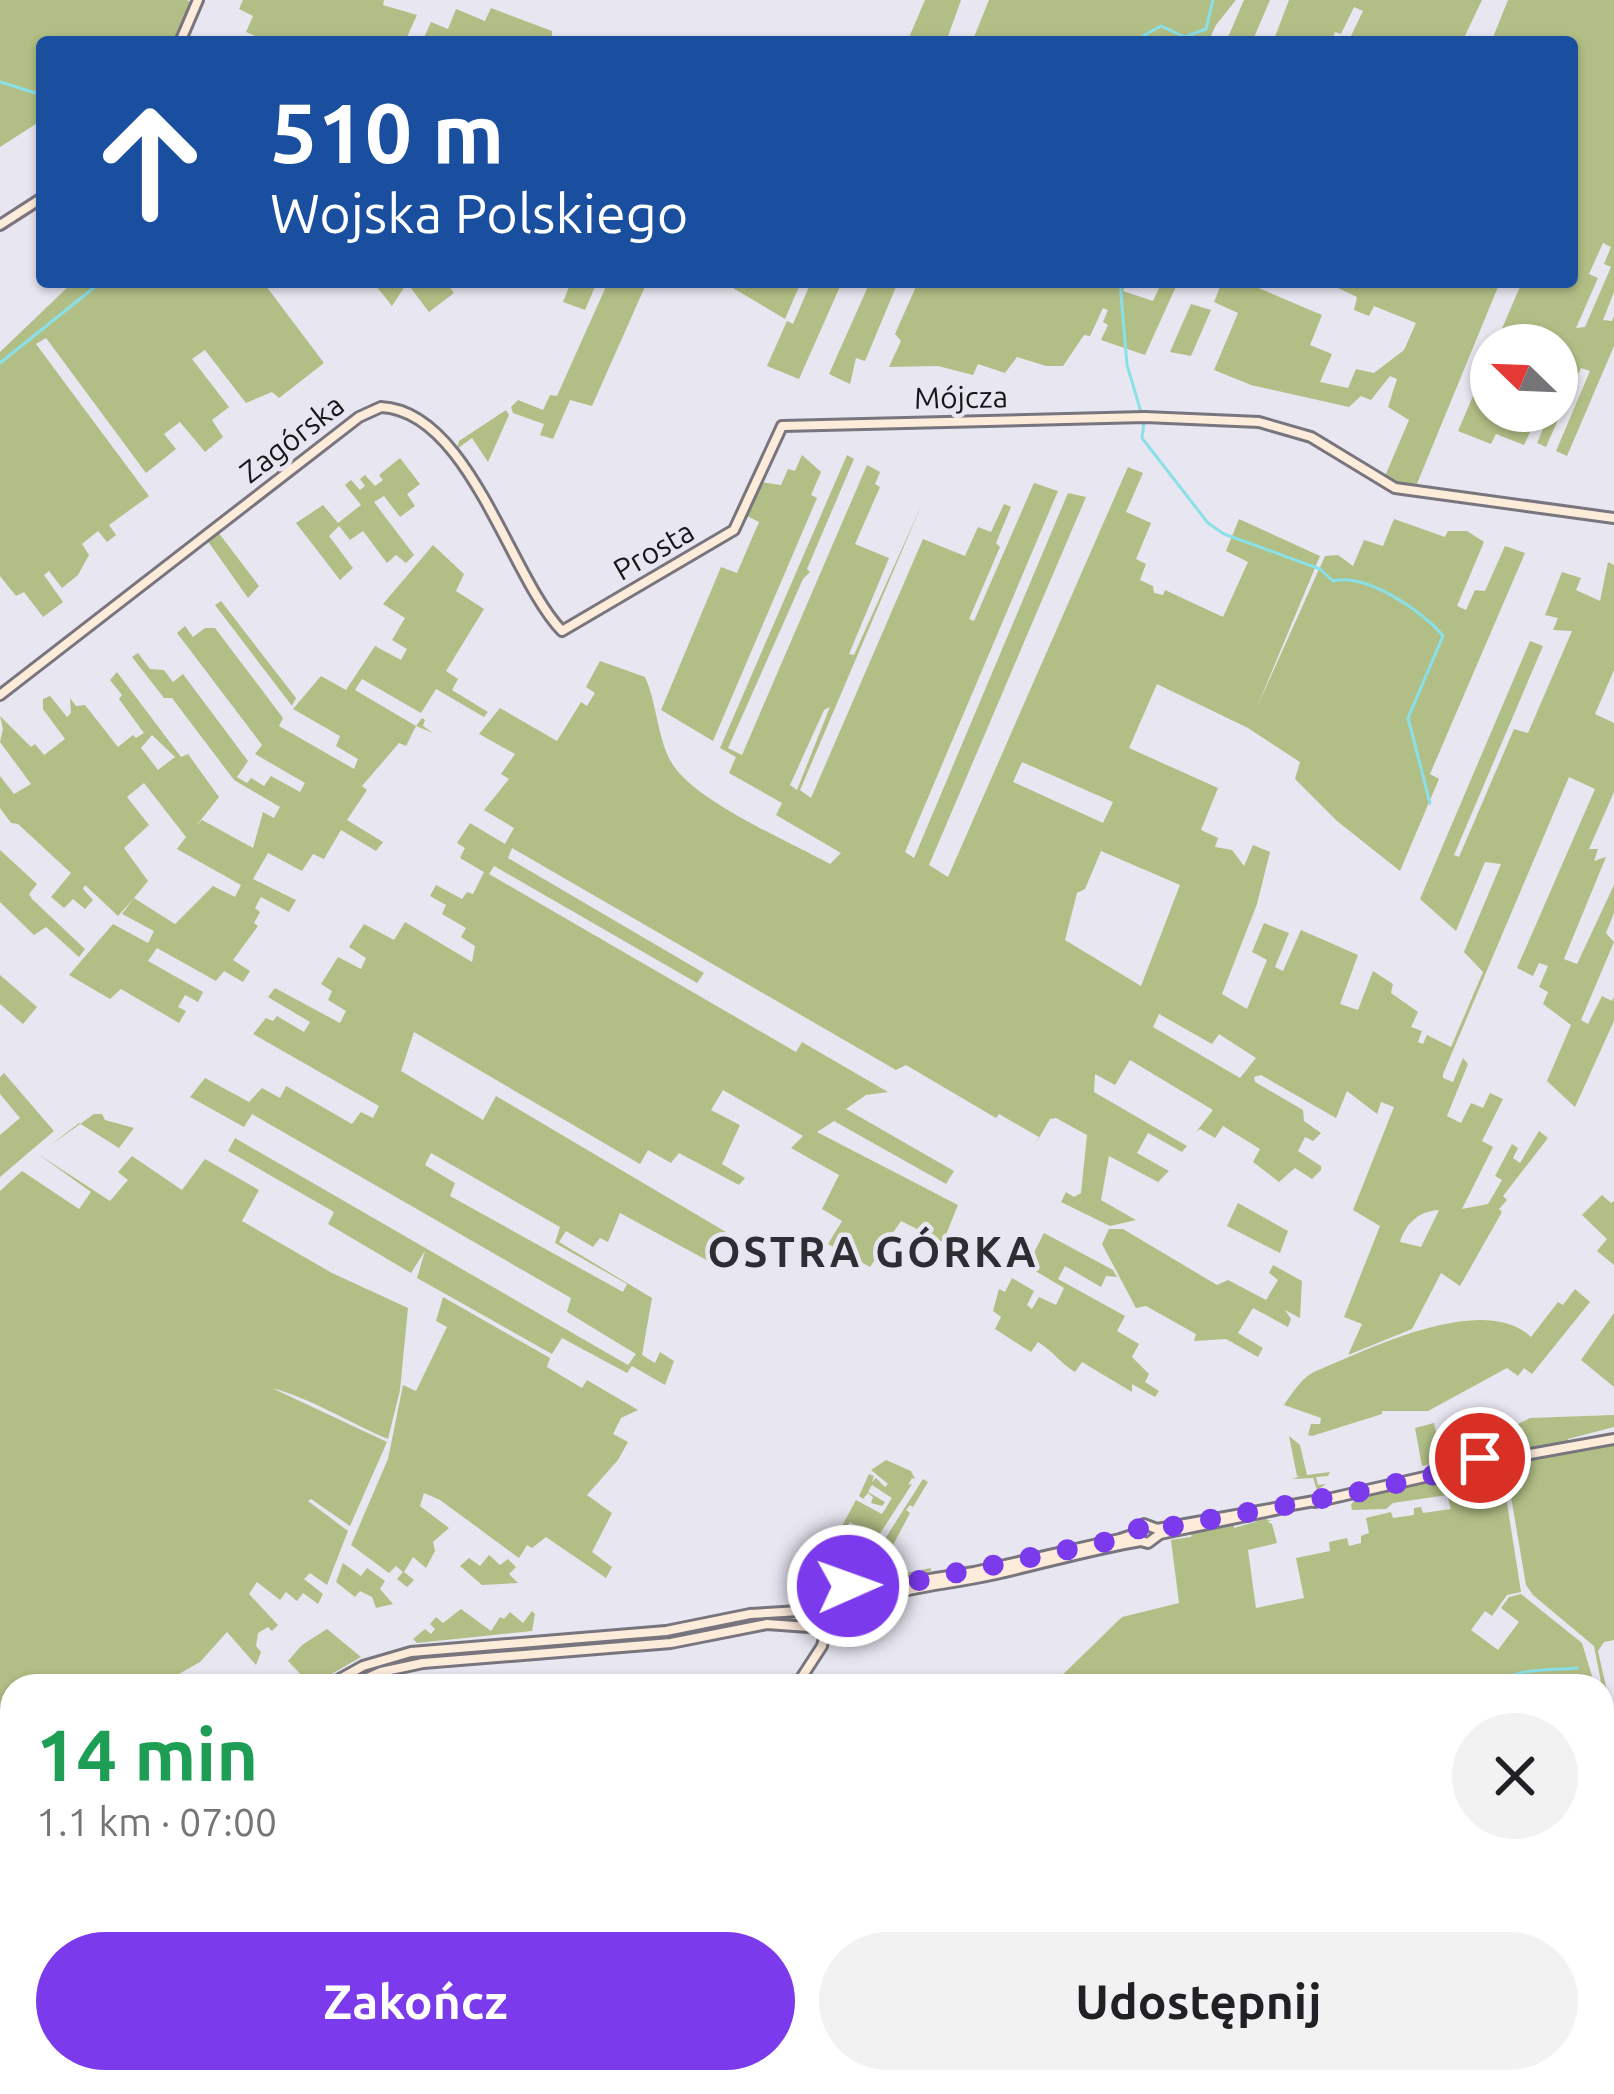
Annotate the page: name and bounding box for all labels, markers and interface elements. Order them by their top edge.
icon: ahead [72,84,228,240]
text: 510 m [270,85,504,179]
text: Wojska Polskiego [270,183,688,243]
north arrow [1470,324,1578,432]
map controls [1470,324,1578,432]
street label: Mójcza [914,379,1008,415]
street label: Zagórska [233,387,350,489]
street label: Prosta [607,514,700,587]
district label: OSTRA GÓRKA [707,1226,1039,1275]
pin [1429,1407,1531,1509]
icon: arrive [1447,1425,1513,1491]
position arrow [785,1523,911,1649]
button: close [1452,1713,1578,1839]
text: 14 min [36,1714,258,1795]
text: 1.1 km · 07:00 [36,1800,277,1843]
button: Zakończ [36,1932,795,2070]
button: Udostępnij [819,1932,1578,2070]

